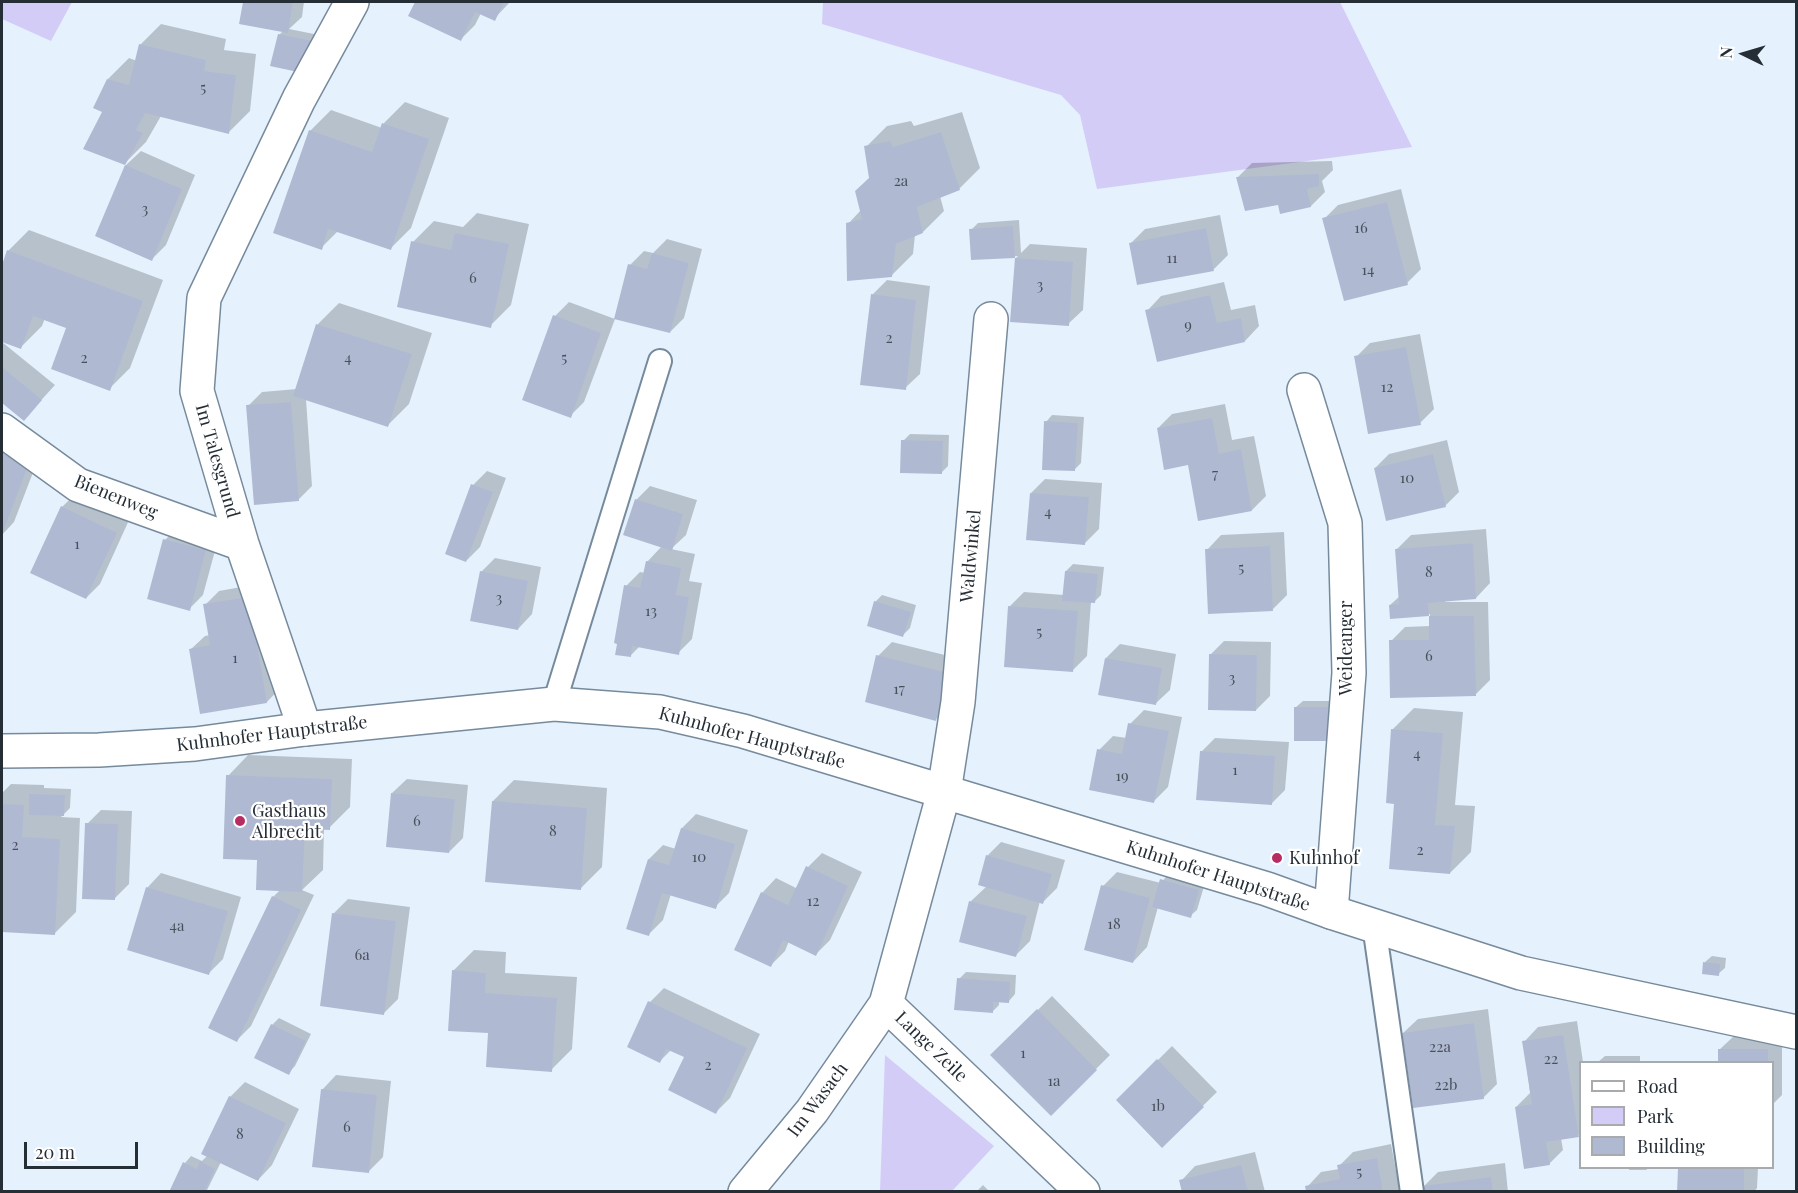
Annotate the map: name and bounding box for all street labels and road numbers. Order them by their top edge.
street label: Im Talesgrund [190,401,244,521]
street label: Bienenweg [71,470,161,524]
street label: Waldwinkel [956,509,986,603]
street label: Weideanger [1335,601,1357,695]
street label: Kuhnhofer Hauptstraße [656,703,848,773]
street label: Kuhnhofer Hauptstraße [175,712,369,756]
street label: Kuhnhofer Hauptstraße [1123,836,1313,916]
street label: Lange Zeile [890,1007,972,1087]
street label: Im Wasach [783,1059,853,1141]

